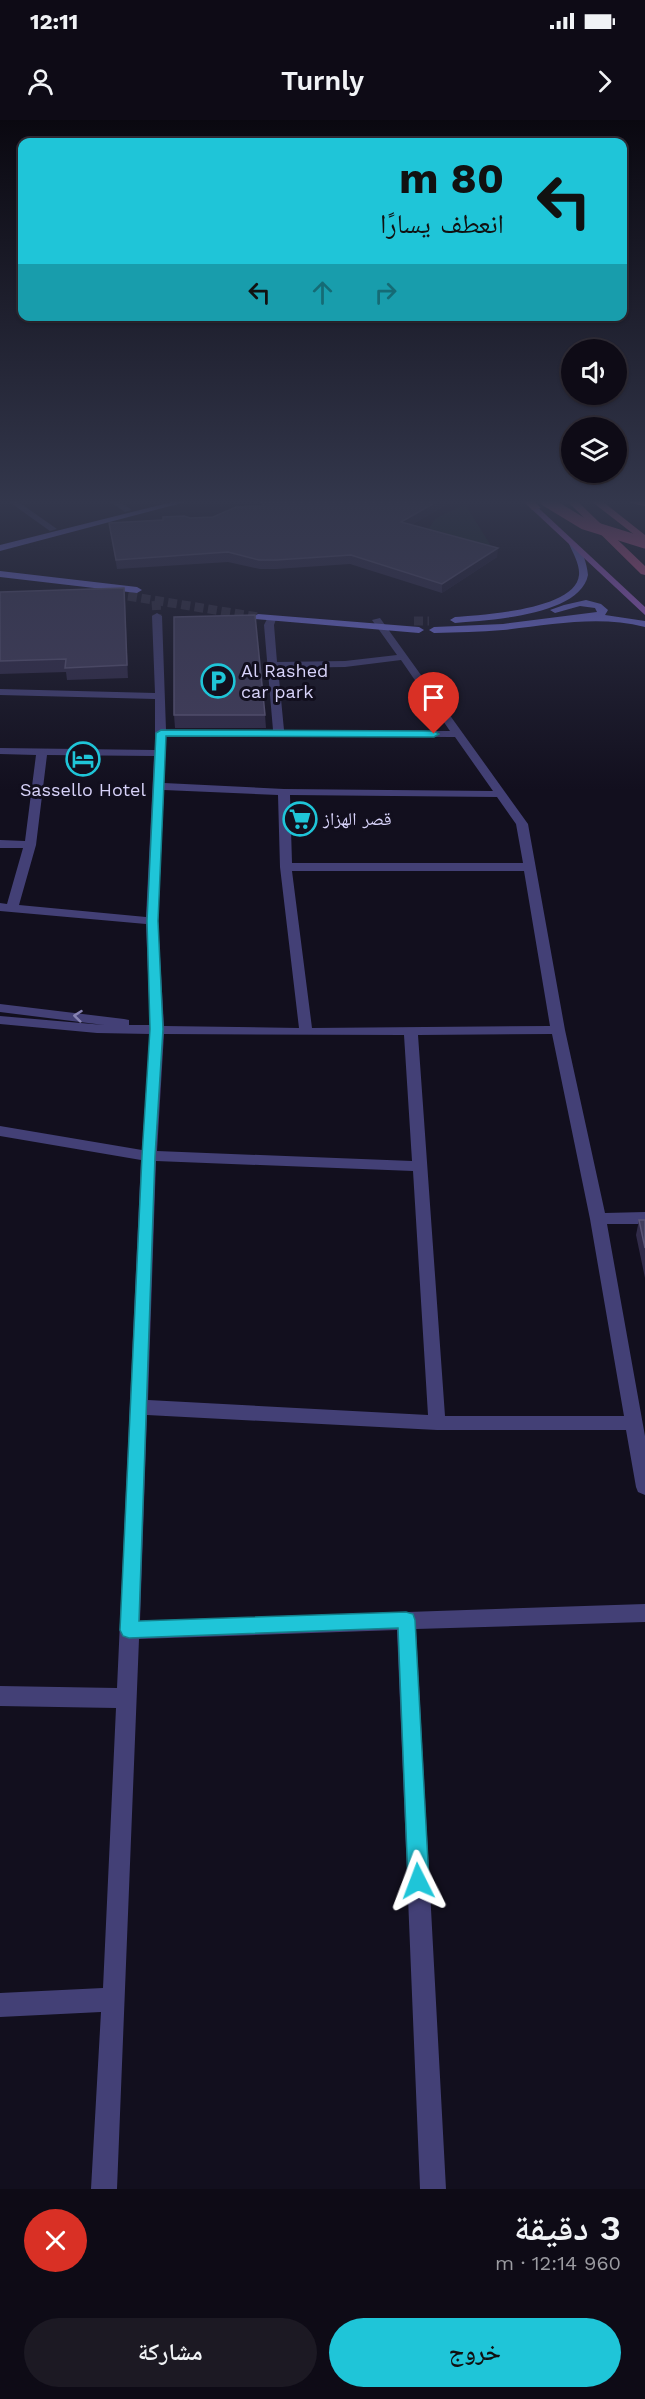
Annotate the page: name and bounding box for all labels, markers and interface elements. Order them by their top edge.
text: 12:11 [30,9,78,34]
icon: person [24,65,57,98]
text: Turnly [281,65,364,97]
icon: forward [588,65,621,98]
text: 80 m [399,154,504,203]
icon: left [525,162,603,240]
text: انعطف يسارًا [380,208,504,240]
icon: left [243,276,276,309]
icon: ahead [306,276,339,309]
icon: right [369,276,402,309]
map controls [561,339,627,483]
button: sound [561,339,627,405]
button: layers [561,417,627,483]
place label: Al Rashed car park [241,660,328,702]
parking icon: Al Rashed car park [200,663,236,699]
pin [408,672,459,734]
icon: arrive [417,681,450,714]
hotel icon: Sassello Hotel [65,741,101,777]
place label: Sassello Hotel [20,779,146,800]
supermarket icon: قصر الهزاز [282,801,318,837]
place label: قصر الهزاز [322,808,391,829]
one-way arrow [74,1010,83,1023]
position arrow [386,1849,450,1913]
text: 3 دقيقة [514,2207,621,2249]
button: close [24,2209,87,2272]
text: 960 m · 12:14 [495,2251,621,2275]
button: مشاركة [24,2318,317,2387]
button: خروج [329,2318,621,2387]

